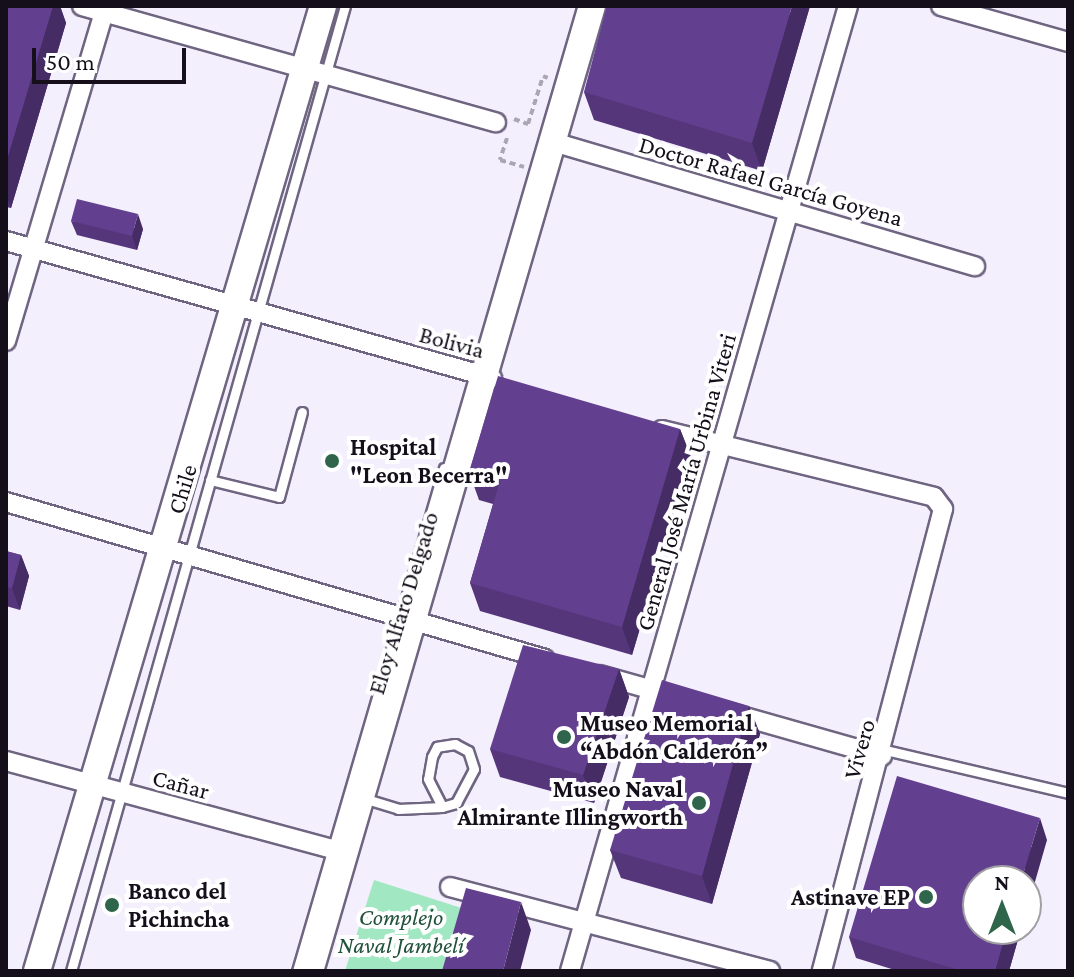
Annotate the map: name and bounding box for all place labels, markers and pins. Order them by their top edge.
place label: Hospital "Leon Becerra" [350,433,507,489]
marker: Hospital "Leon Becerra" [321,450,343,472]
place label: Museo Memorial “Abdón Calderón” [580,709,768,765]
marker: Museo Memorial “Abdón Calderón” [555,728,573,746]
place label: Museo Naval Almirante Illingworth [458,775,683,831]
marker: Museo Naval Almirante Illingworth [690,794,708,812]
place label: Banco del Pichincha [128,877,230,933]
place label: Astinave EP [791,883,910,911]
marker: Astinave EP [917,888,935,906]
marker: Banco del Pichincha [103,896,121,914]

